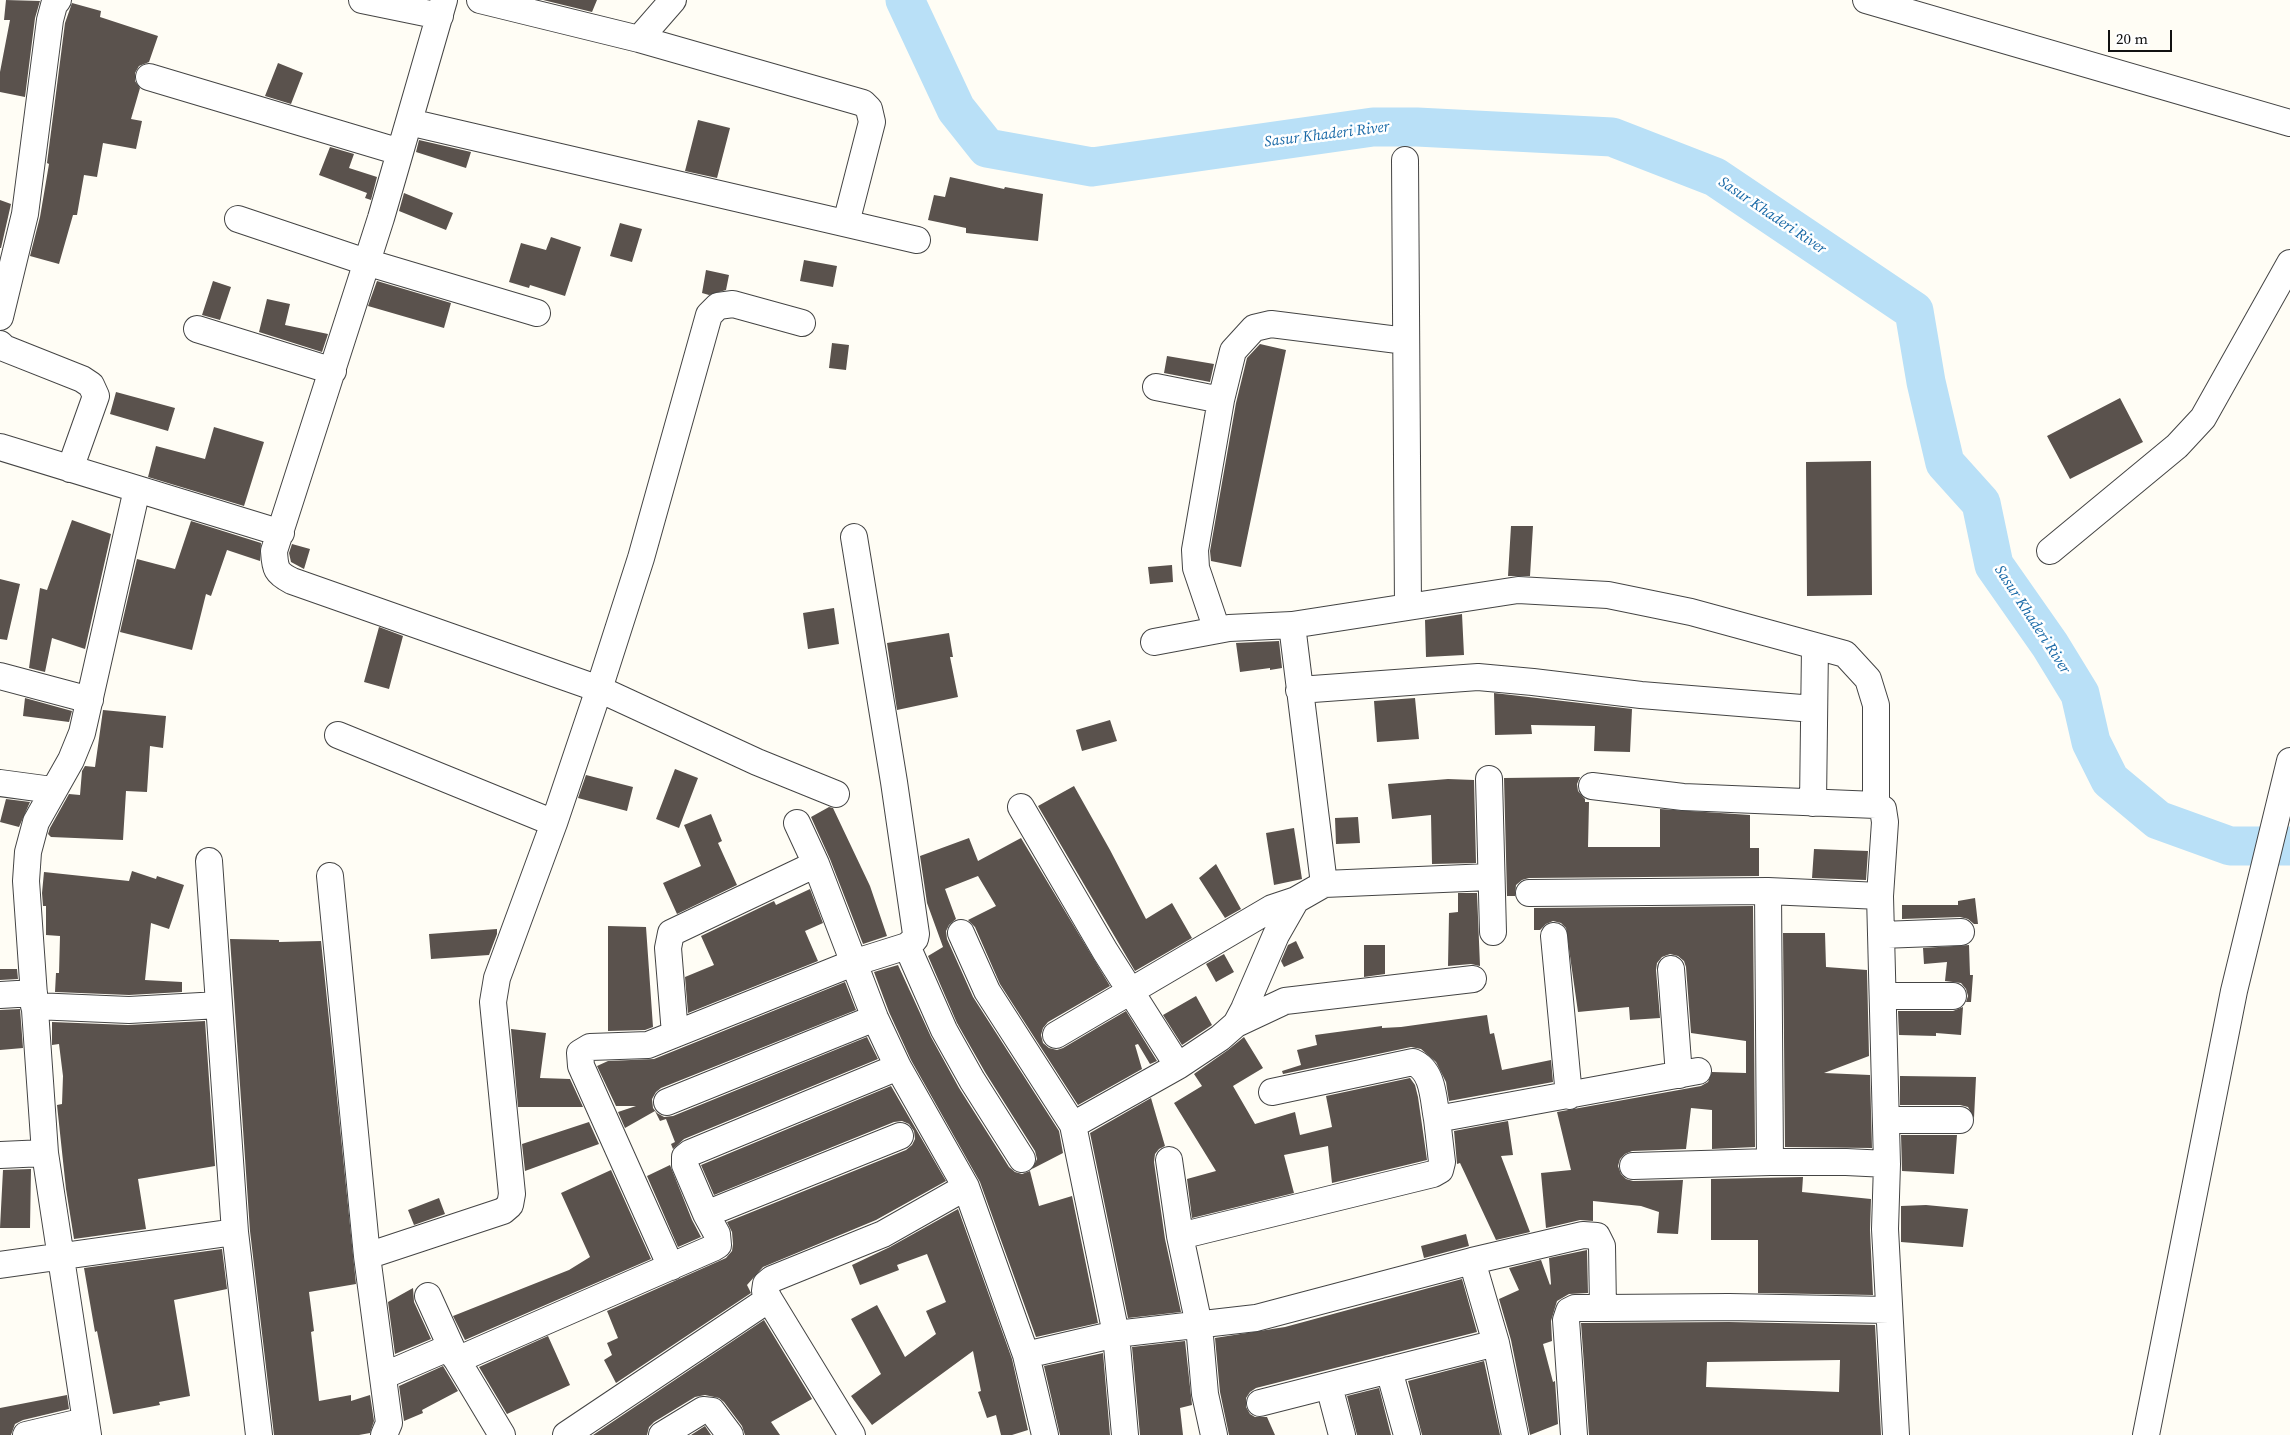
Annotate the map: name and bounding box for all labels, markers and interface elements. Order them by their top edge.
scale bar [2110,20,2174,52]
text: 20 m [2116,28,2148,49]
water label: Sasur Khaderi River [1263,118,1391,152]
water label: Sasur Khaderi River [1715,173,1829,259]
water label: Sasur Khaderi River [1990,562,2074,678]

